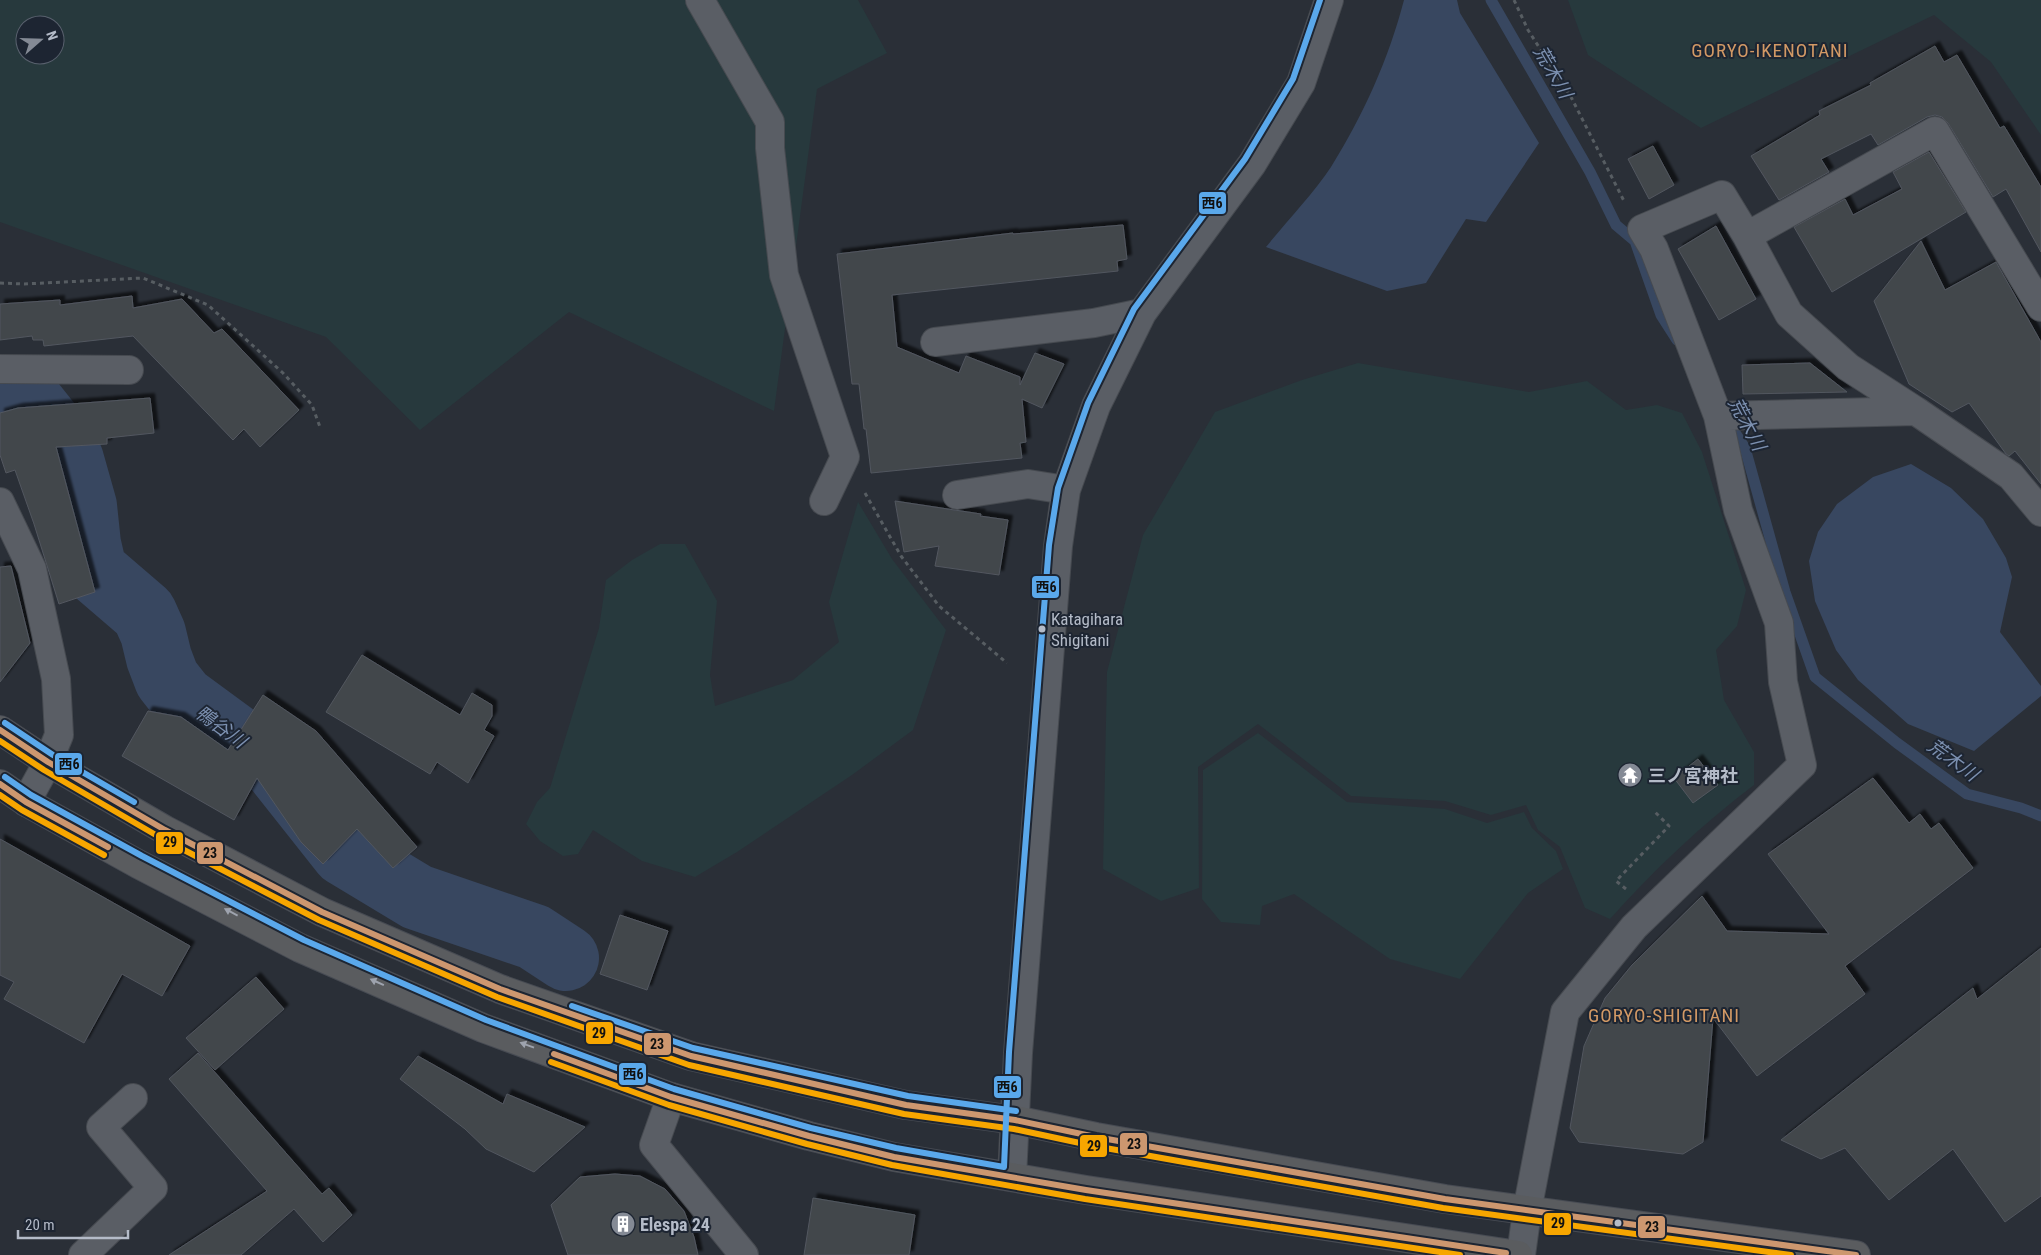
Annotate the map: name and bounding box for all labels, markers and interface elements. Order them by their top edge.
north arrow [15,15,65,65]
text: N [43,29,61,42]
district label: GORYO-IKENOTANI [1691,39,1849,62]
water label: 荒木川 [1529,42,1578,104]
line badge: 西6 [1198,191,1227,215]
text: 西6 [1201,195,1223,211]
water label: 荒木川 [1723,393,1771,456]
line badge: 西6 [1031,575,1060,599]
text: 西6 [1035,579,1057,595]
place label: Katagihara Shigitani [1051,609,1123,650]
marker: Katagihara Shigitani [1037,624,1047,634]
water label: 鴨谷川 [191,701,252,754]
water label: 荒木川 [1923,734,1984,787]
line badge: 西6 [54,752,83,776]
text: 西6 [58,756,80,772]
temple icon: 三ノ宮神社 [1617,762,1643,788]
place label: 三ノ宮神社 [1648,765,1738,786]
line badge: 29 [155,831,184,855]
text: 29 [163,834,177,850]
line badge: 23 [196,841,224,865]
text: 23 [203,845,217,861]
one-way arrow [223,908,238,916]
one-way arrow [370,977,384,985]
district label: GORYO-SHIGITANI [1588,1004,1740,1027]
line badge: 29 [585,1021,614,1045]
text: 29 [592,1025,606,1041]
line badge: 23 [643,1032,672,1056]
text: 23 [650,1036,664,1052]
one-way arrow [519,1041,534,1049]
line badge: 西6 [618,1062,647,1086]
text: 西6 [622,1066,644,1082]
line badge: 西6 [993,1075,1022,1099]
text: 西6 [996,1079,1018,1095]
line badge: 23 [1119,1132,1148,1156]
line badge: 29 [1079,1134,1108,1158]
text: 23 [1127,1136,1141,1152]
text: 29 [1087,1138,1101,1154]
scale bar [18,1208,128,1240]
building icon: Elespa 24 [610,1211,636,1237]
line badge: 29 [1543,1212,1572,1236]
place label: Elespa 24 [640,1214,710,1235]
text: 29 [1551,1215,1565,1231]
line badge: 23 [1637,1215,1666,1239]
text: 20 m [25,1216,55,1234]
unlabelled marker [1613,1218,1623,1228]
text: 23 [1645,1219,1659,1235]

